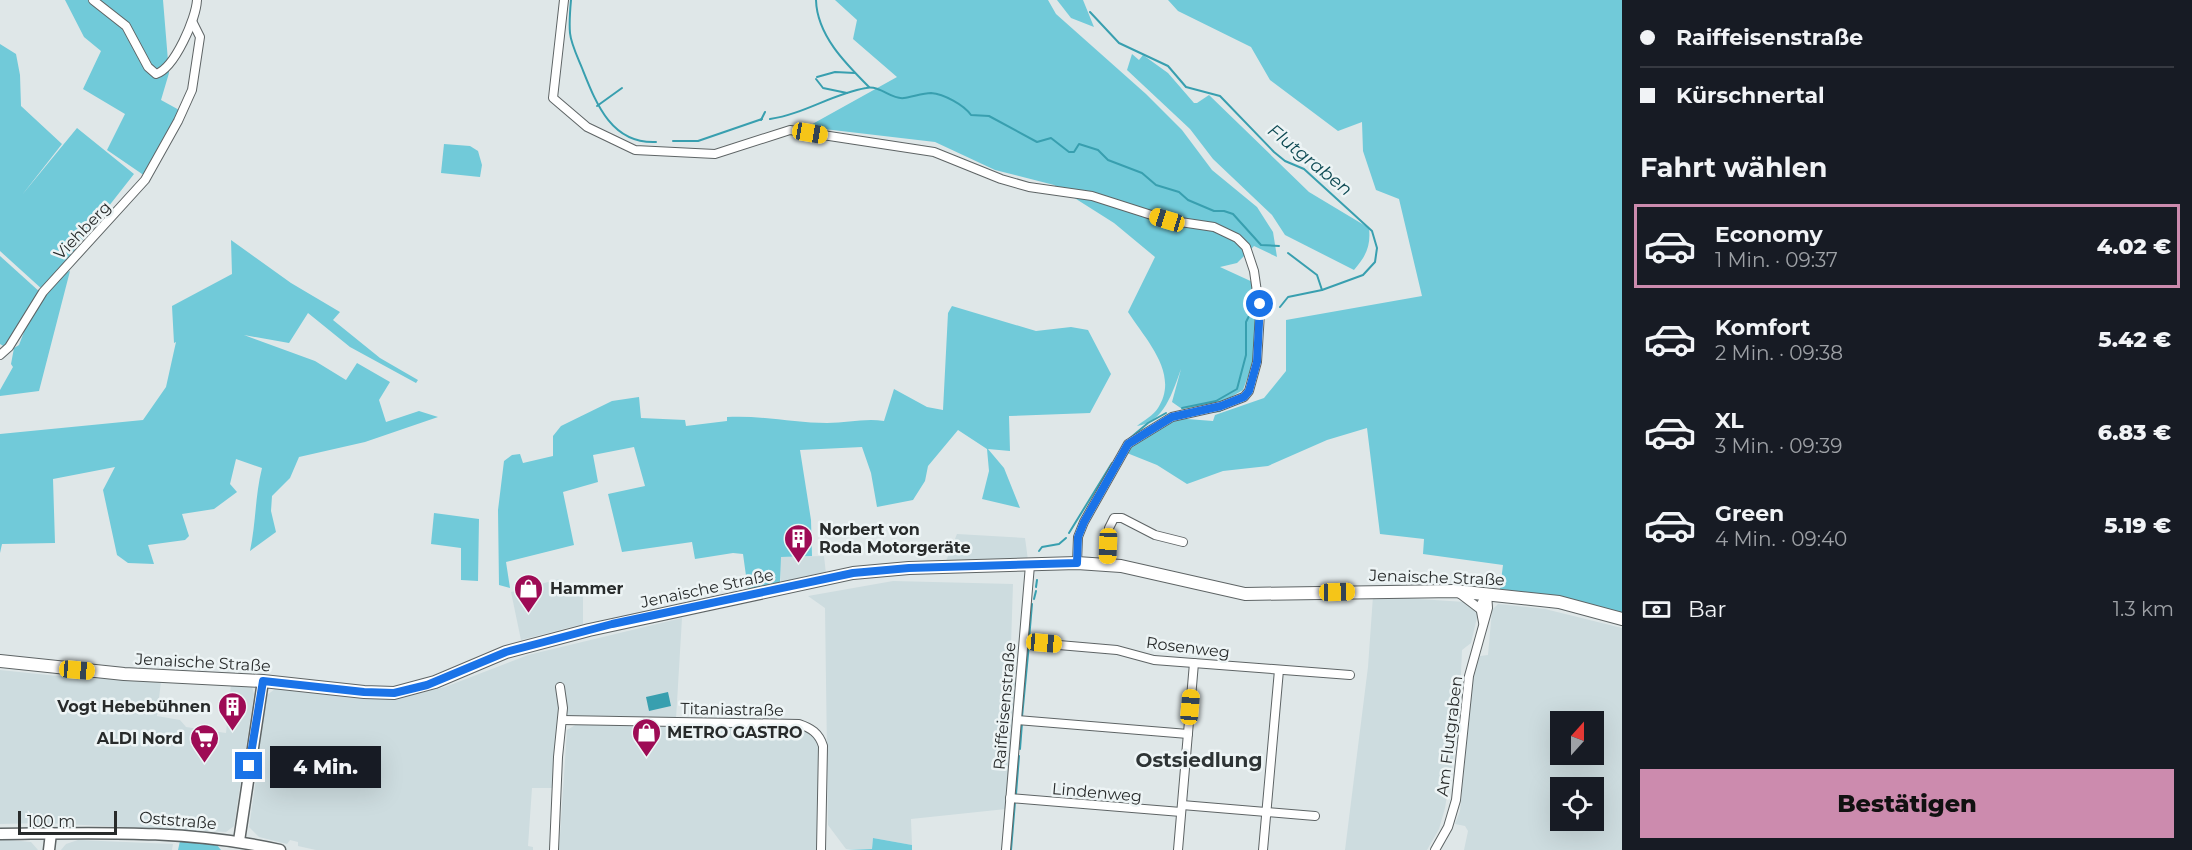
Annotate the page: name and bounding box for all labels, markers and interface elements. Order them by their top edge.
text: Raiffeisenstraße [1676,24,1863,51]
text: Kürschnertal [1676,82,1825,109]
water label: Flutgraben [1263,119,1357,201]
car [791,121,829,145]
text: Fahrt wählen [1640,151,1827,184]
street label: Viehberg [50,197,115,263]
car [1147,206,1187,234]
icon: car [1643,219,1697,273]
text: Economy [1715,221,1823,248]
text: 4.02 € [2097,233,2171,260]
text: 1 Min. · 09:37 [1715,248,1838,272]
route start [1246,290,1273,317]
icon: car [1643,312,1697,366]
text: Komfort [1715,314,1810,341]
text: 5.42 € [2098,326,2171,353]
text: 2 Min. · 09:38 [1715,341,1843,365]
icon: car [1643,405,1697,459]
text: XL [1715,407,1744,434]
text: 6.83 € [2098,419,2171,446]
text: 3 Min. · 09:39 [1715,434,1842,458]
icon: car [1643,498,1697,552]
text: Green [1715,500,1784,527]
text: 5.19 € [2104,512,2171,539]
place label: Norbert von Roda Motorgeräte [819,520,971,557]
building icon: Norbert von Roda Motorgeräte [782,522,814,564]
text: 4 Min. · 09:40 [1715,527,1847,551]
car [1098,528,1118,564]
street label: Jenaische Straße [638,565,775,612]
street label: Jenaische Straße [1368,566,1505,589]
shop icon: Hammer [513,572,545,614]
place label: Hammer [550,579,624,598]
car [1319,583,1355,601]
icon: cash [1640,593,1673,626]
text: Bar [1688,596,1726,623]
text: 1.3 km [2113,597,2174,621]
car [1025,632,1063,654]
street label: Rosenweg [1145,633,1231,662]
street label: Raiffeisenstraße [989,641,1020,771]
street label: Jenaische Straße [134,649,271,676]
car [58,659,96,681]
street label: Am Flutgraben [1433,675,1466,798]
car [1179,688,1201,726]
building icon: Vogt Hebebühnen [216,690,248,732]
place label: Vogt Hebebühnen [56,697,211,716]
street label: Titaniastraße [680,699,784,720]
north arrow [1550,711,1604,765]
map controls [1550,711,1604,831]
shop icon: METRO GASTRO [630,716,662,758]
supermarket icon: ALDI Nord [188,722,220,764]
place label: METRO GASTRO [667,723,803,742]
place label: ALDI Nord [96,729,183,748]
callout: 4 Min. [270,745,381,787]
district label: Ostsiedlung [1136,748,1262,772]
route end [235,752,262,779]
text: 4 Min. [293,755,358,779]
button: Bestätigen [1640,769,2174,838]
button: locate [1550,777,1604,831]
street label: Lindenweg [1051,779,1143,806]
scale bar [18,808,117,836]
street label: Oststraße [138,808,217,833]
text: 100 m [27,812,75,831]

